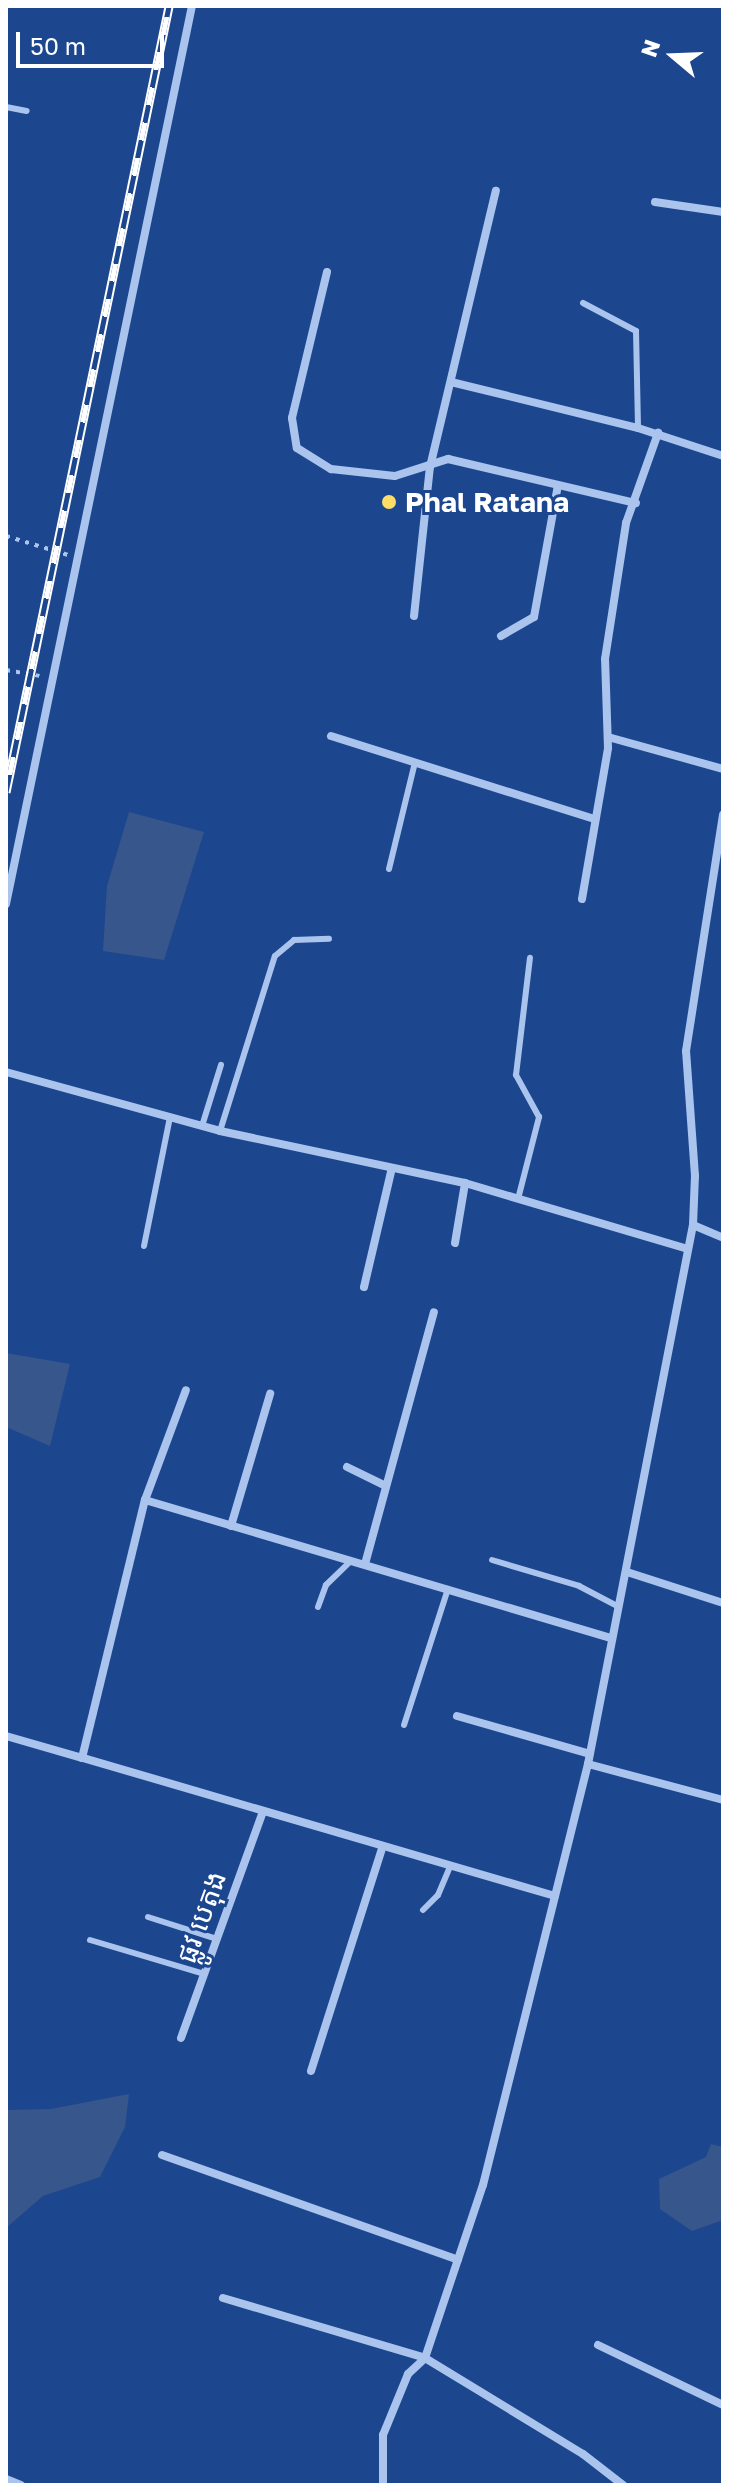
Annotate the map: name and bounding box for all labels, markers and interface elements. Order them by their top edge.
scale bar [20,16,168,66]
north arrow [633,16,713,96]
text: 50 m [30,31,86,60]
text: N [634,36,665,60]
place label: Phal Ratana [405,485,569,519]
marker: Phal Ratana [380,493,398,511]
street label: ផ្លូវ បេតុង [169,1866,233,1968]

